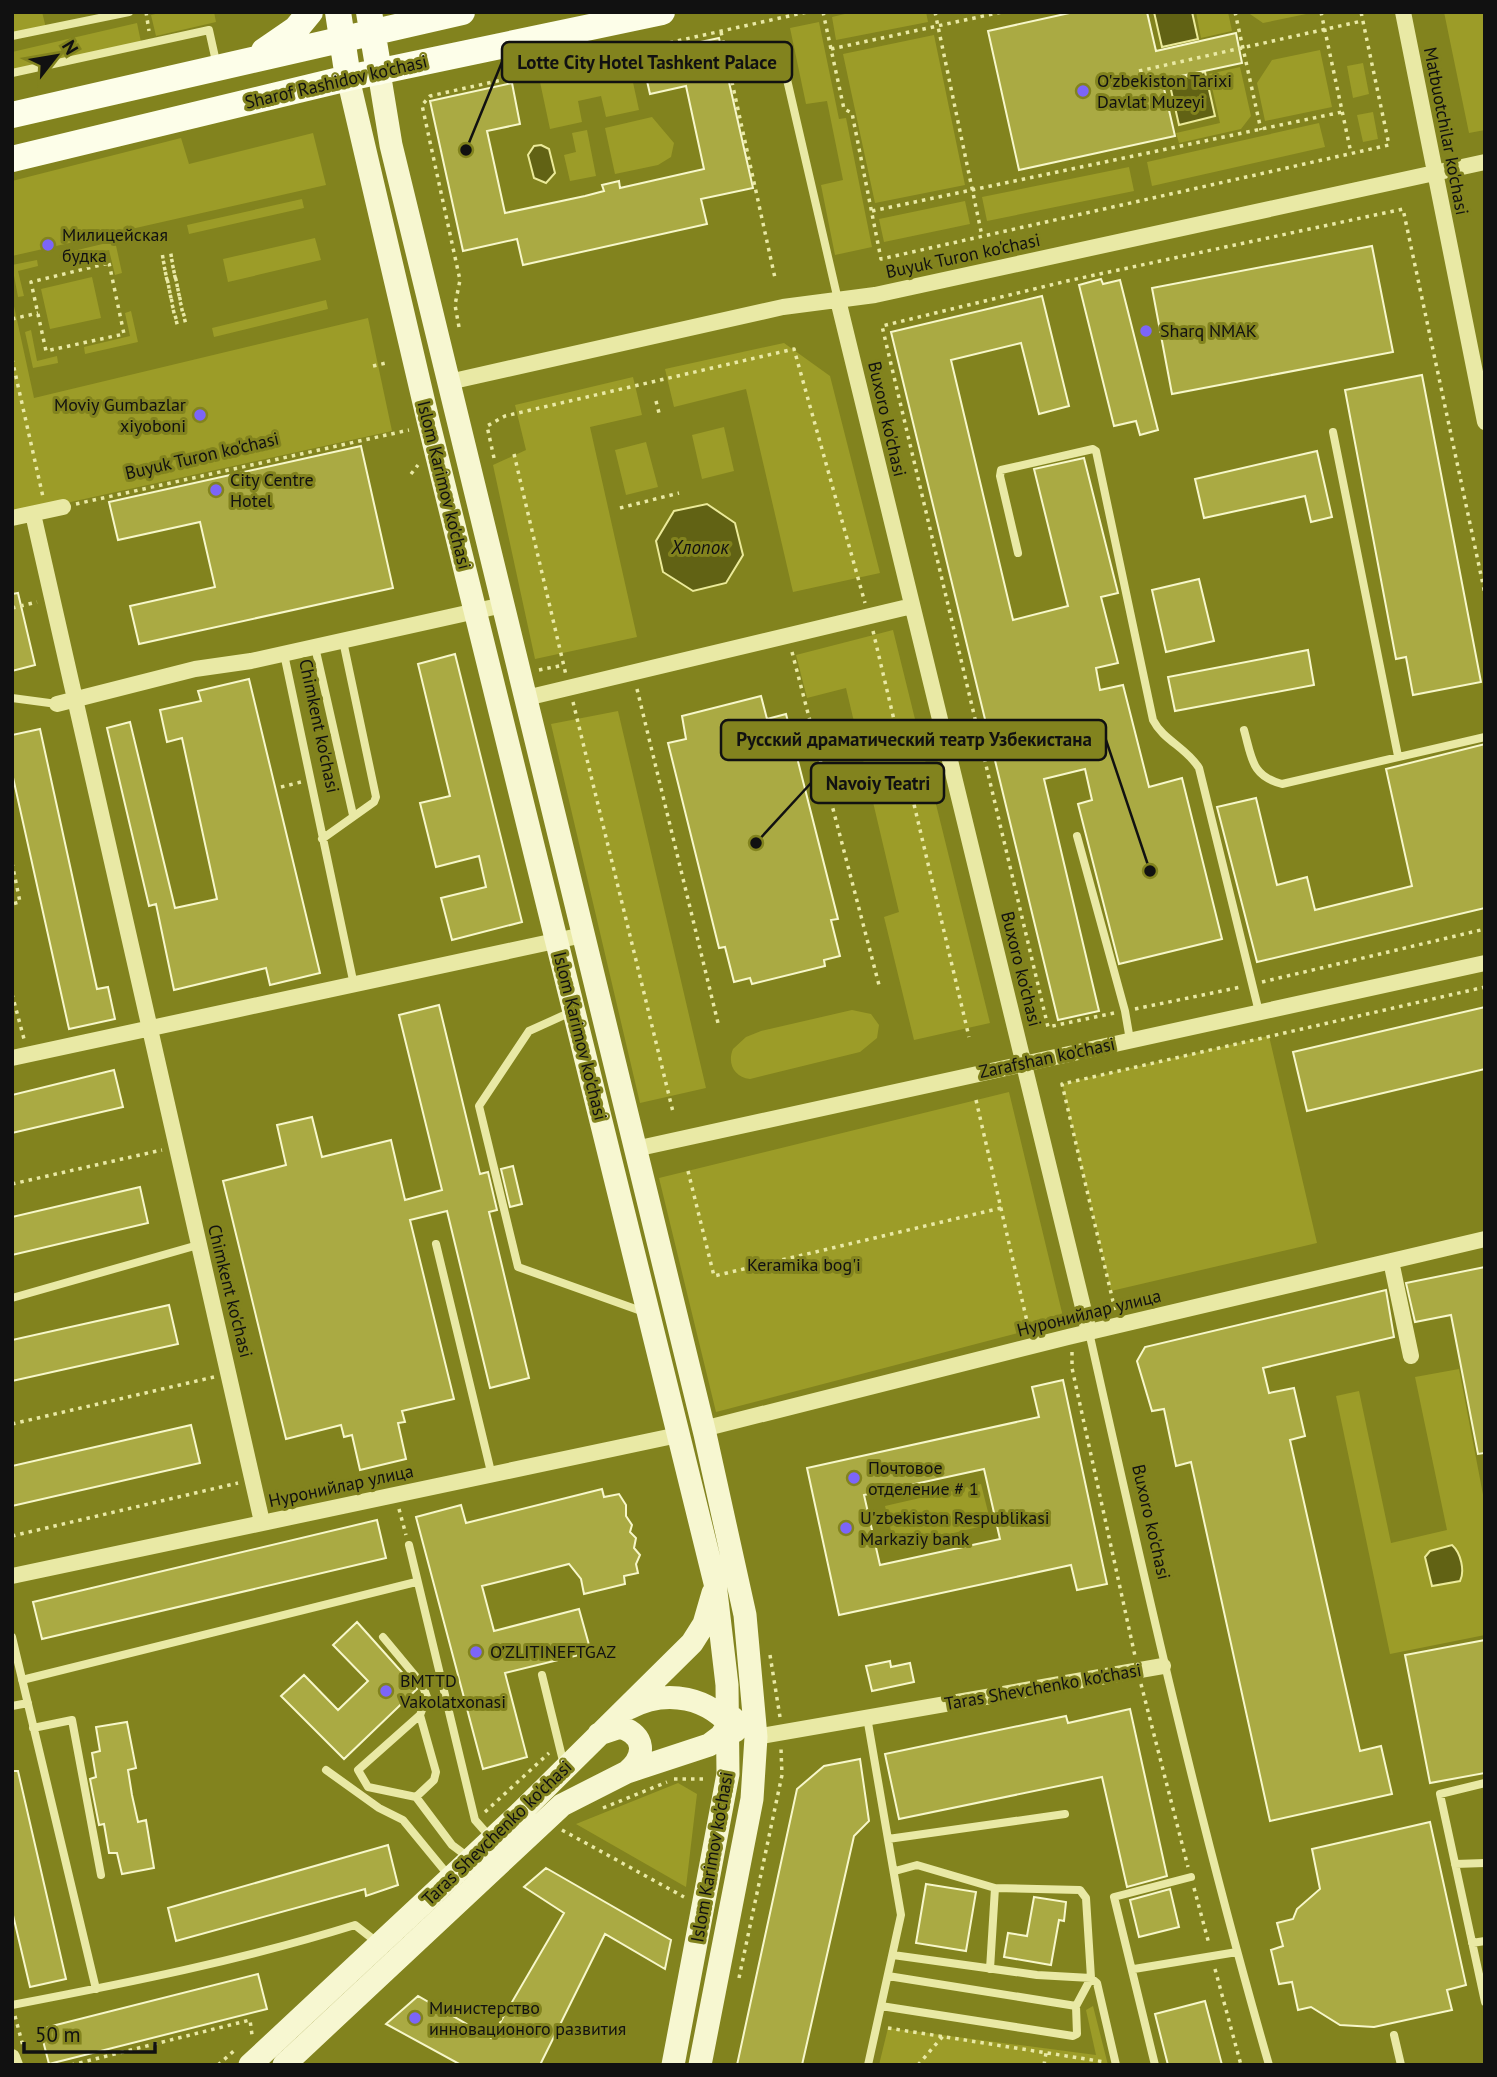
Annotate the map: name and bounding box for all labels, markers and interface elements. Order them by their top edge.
north arrow [21,21,91,91]
text: N [57,36,84,59]
callout: Lotte City Hotel Tashkent Palace [502,42,792,82]
street label: Matbuotchilar ko'chasi [1419,45,1474,217]
street label: Sharof Rashidov ko'chasi [242,49,429,114]
text: Lotte City Hotel Tashkent Palace [517,50,777,74]
place label: O'zbekiston Tarixi Davlat Muzeyi [1097,69,1232,113]
marker: O'zbekiston Tarixi Davlat Muzeyi [1075,83,1091,99]
place label: Милицейская будка [62,223,168,267]
street label: Buyuk Turon ko'chasi [884,228,1042,283]
marker: Милицейская будка [40,237,56,253]
place label: Sharq NMAK [1160,319,1257,342]
marker: Sharq NMAK [1138,323,1154,339]
street label: Buxoro ko'chasi [863,359,912,479]
place label: Moviy Gumbazlar xiyoboni [54,393,186,437]
street label: Islom Karimov ko'chasi [412,398,477,572]
marker: Moviy Gumbazlar xiyoboni [192,407,208,423]
street label: Buyuk Turon ko'chasi [123,427,281,484]
place label: City Centre Hotel [230,468,314,512]
marker: City Centre Hotel [208,482,224,498]
water label: Хлопок [670,535,730,559]
street label: Chimkent ko'chasi [294,657,345,795]
callout: Русский драматический театр Узбекистана [721,720,1106,760]
text: Русский драматический театр Узбекистана [736,727,1092,751]
callout: Navoiy Teatri [811,763,944,803]
text: Navoiy Teatri [826,771,930,795]
street label: Buxoro ko'chasi [996,909,1047,1029]
street label: Islom Karimov ko'chasi [548,949,613,1123]
street label: Zarafshan ko'chasi [977,1032,1117,1083]
street label: Chimkent ko'chasi [203,1222,258,1360]
park label: Keramika bog'i [747,1253,861,1276]
street label: Нуронийлар улица [1014,1284,1163,1342]
place label: Почтовое отделение # 1 [868,1456,979,1500]
street label: Нуронийлар улица [266,1459,415,1512]
street label: Buxoro ko'chasi [1127,1462,1176,1582]
marker: Почтовое отделение # 1 [846,1470,862,1486]
place label: U'zbekiston Respublikasi Markaziy bank [860,1506,1050,1550]
marker: U'zbekiston Respublikasi Markaziy bank [838,1520,854,1536]
place label: O’ZLITINEFTGAZ [490,1640,616,1663]
marker: O’ZLITINEFTGAZ [468,1644,484,1660]
street label: Taras Shevchenko ko'chasi [943,1658,1143,1715]
place label: BMTTD Vakolatxonasi [399,1669,506,1713]
marker: BMTTD Vakolatxonasi [378,1683,394,1699]
street label: Taras Shevchenko ko'chasi [417,1755,576,1910]
street label: Islom Karimov ko'chasi [685,1770,738,1944]
place label: Министерство инновационого развития [429,1996,626,2040]
scale bar [24,2010,156,2054]
marker: Министерство инновационого развития [407,2010,423,2026]
text: 50 m [35,2021,81,2048]

